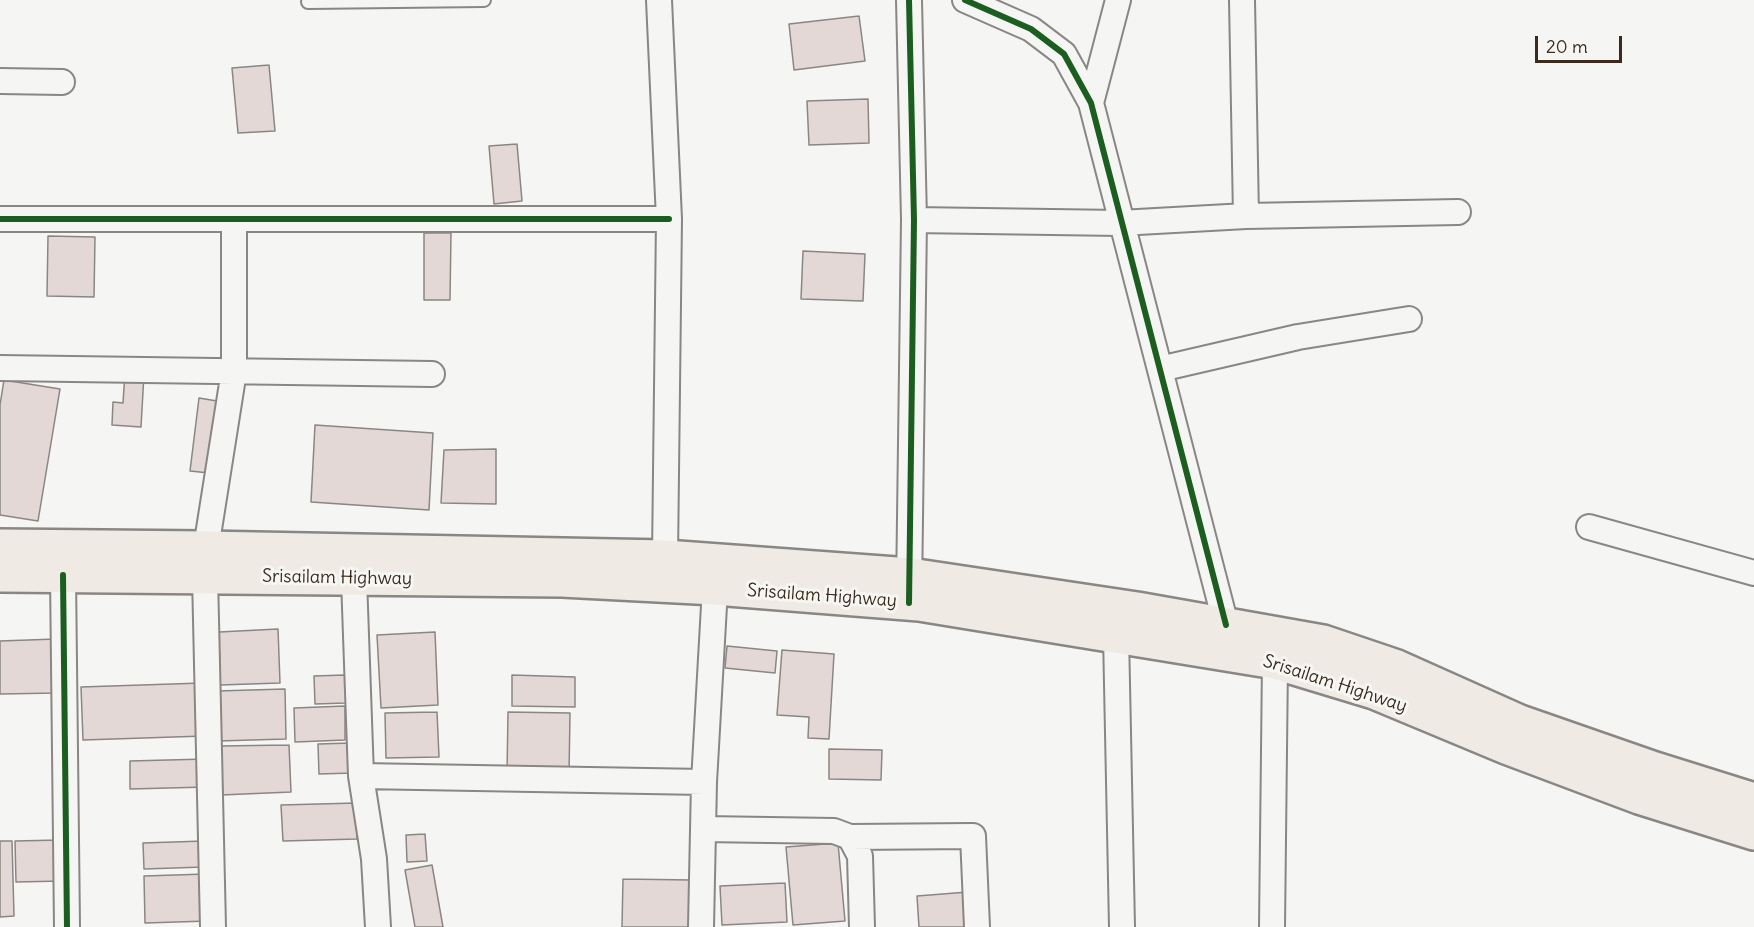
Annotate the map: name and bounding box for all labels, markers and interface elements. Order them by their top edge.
scale bar [1538,24,1625,62]
text: 20 m [1546,35,1588,58]
street label: Srisailam Highway [262,566,412,590]
street label: Srisailam Highway [746,580,898,612]
street label: Srisailam Highway [1260,651,1410,717]

